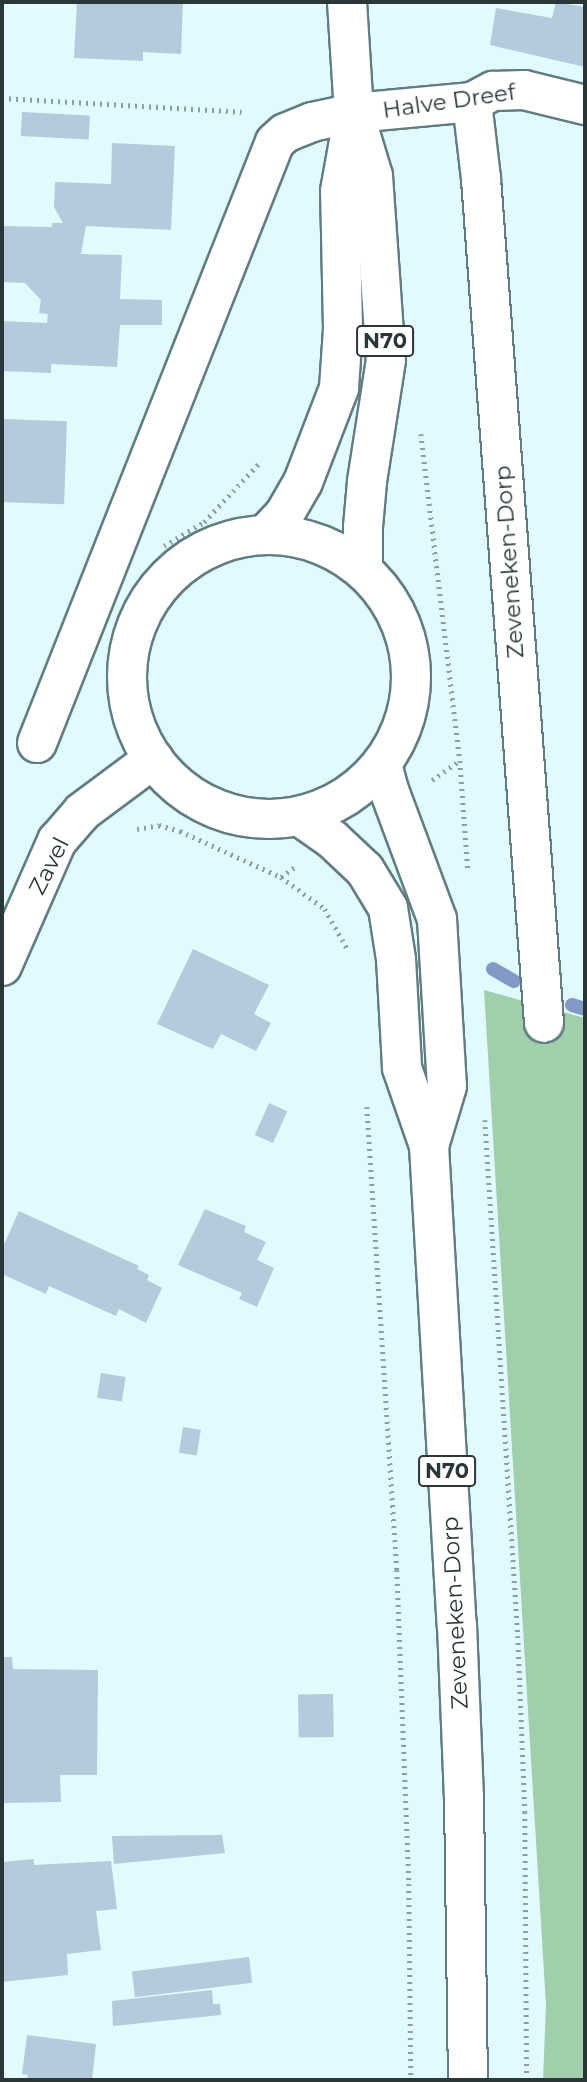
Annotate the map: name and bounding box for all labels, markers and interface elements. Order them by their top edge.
street label: Halve Dreef [381,78,517,124]
road number: N70 [355,324,415,358]
street label: Zeveneken-Dorp [488,465,530,659]
street label: Zavel [23,833,75,899]
road number: N70 [417,1454,477,1488]
street label: Zeveneken-Dorp [436,1516,474,1710]

